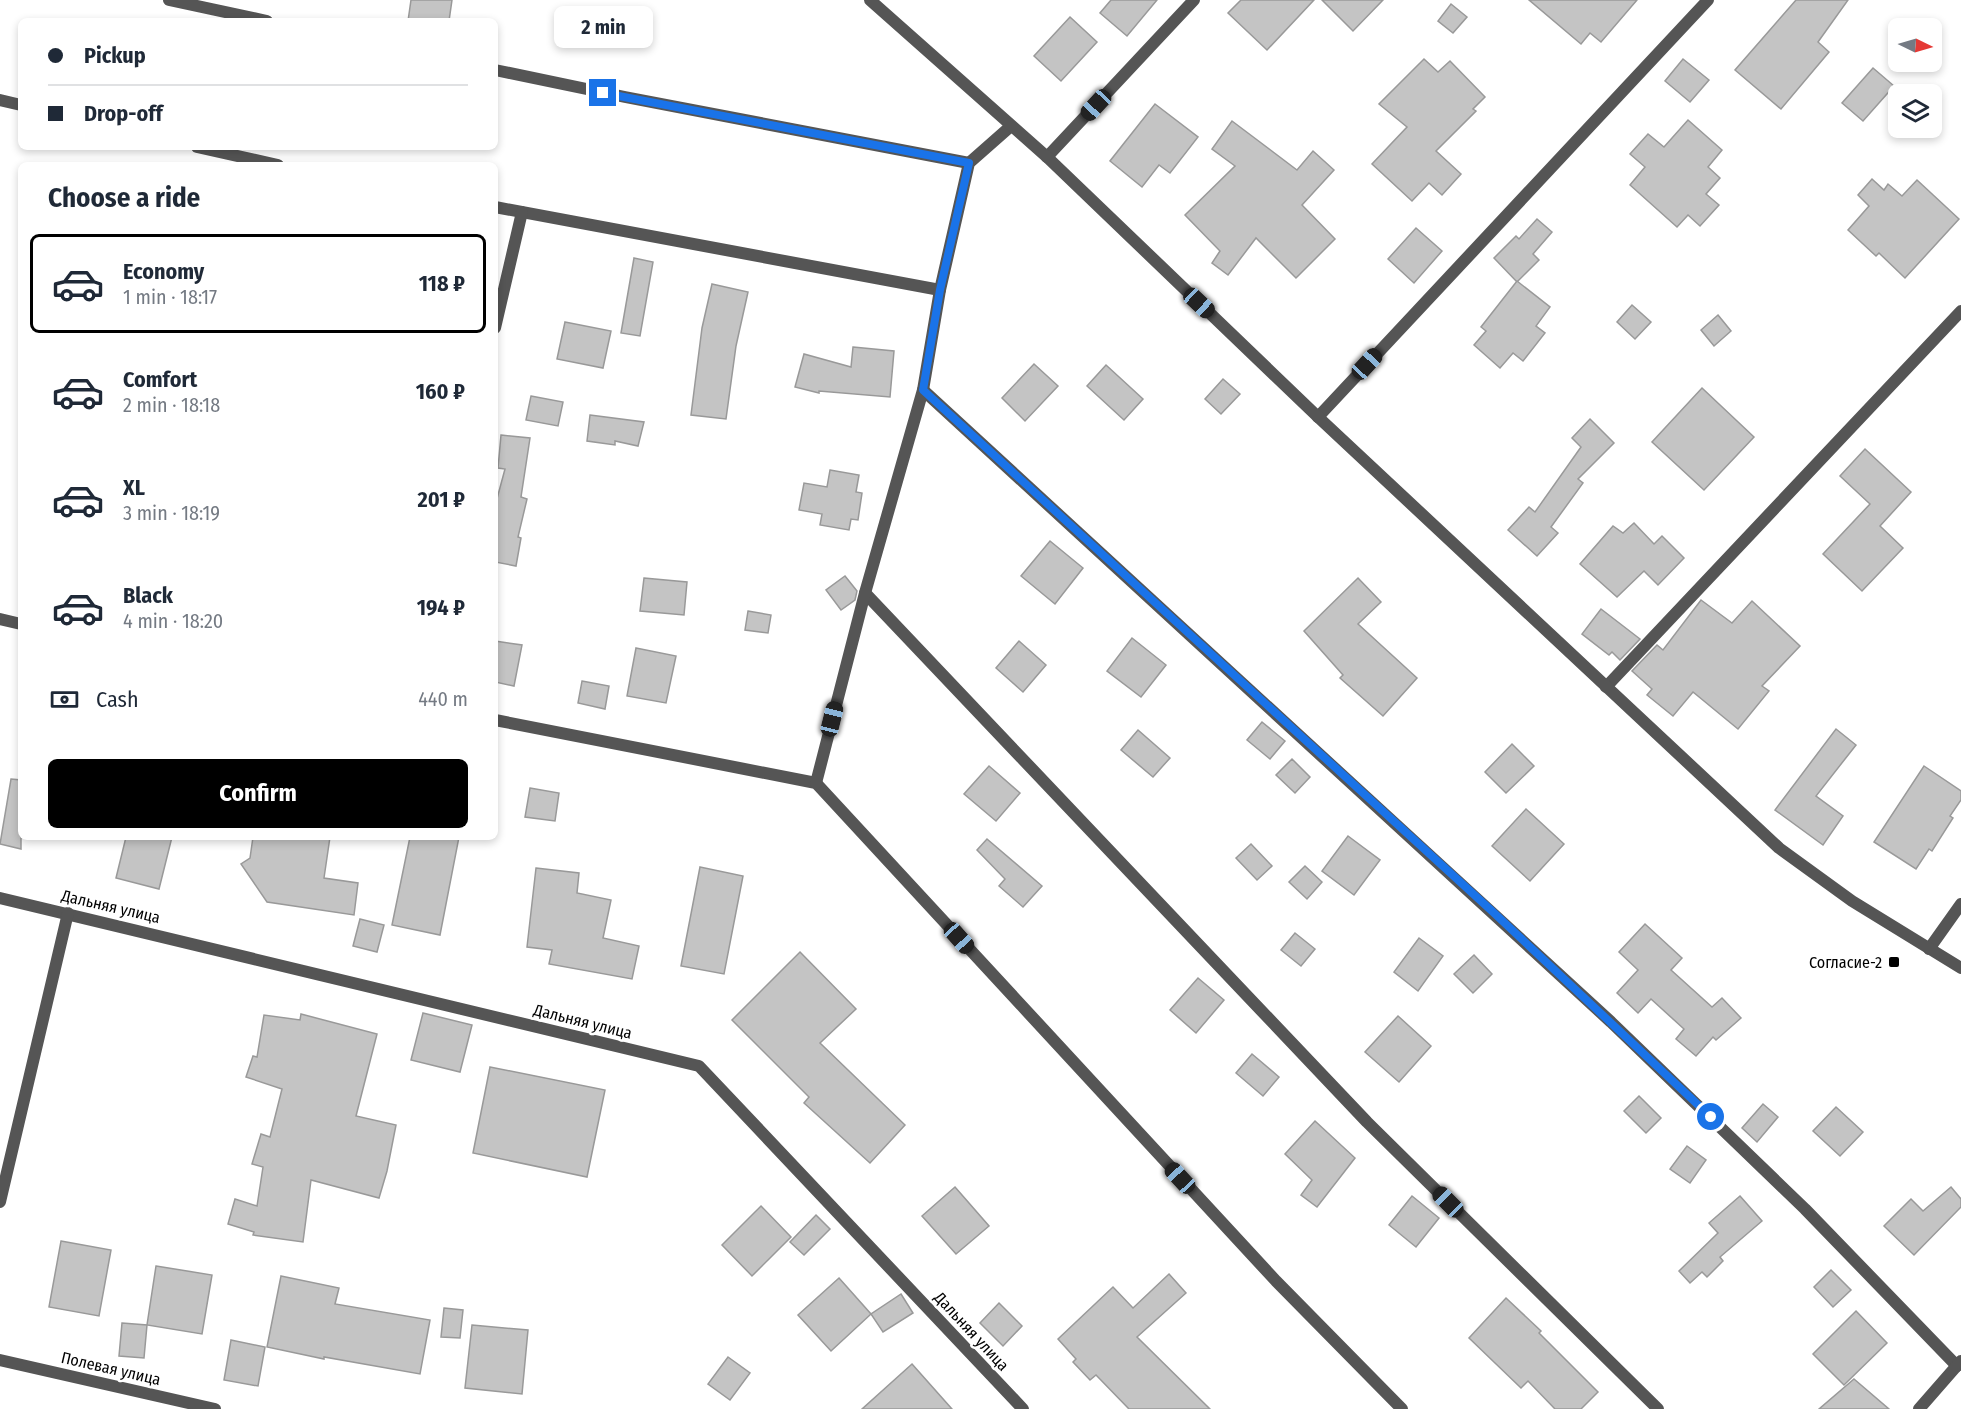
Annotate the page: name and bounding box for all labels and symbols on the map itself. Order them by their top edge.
callout: 2 min [554,6,652,48]
north arrow [1888,18,1942,72]
route end [589,79,616,106]
car [1077,86,1115,124]
car [1180,284,1218,322]
car [1348,345,1386,383]
car [819,699,845,739]
street label: Дальняя улица [59,886,162,927]
car [940,919,978,957]
place label: Согласие-2 [1809,953,1882,972]
marker: Согласие-2 [1887,955,1901,969]
street label: Дальняя улица [531,1000,634,1043]
route start [1697,1103,1724,1130]
car [1161,1159,1199,1197]
car [1429,1183,1467,1221]
street label: Дальняя улица [930,1287,1013,1375]
street label: Полевая улица [59,1348,163,1389]

